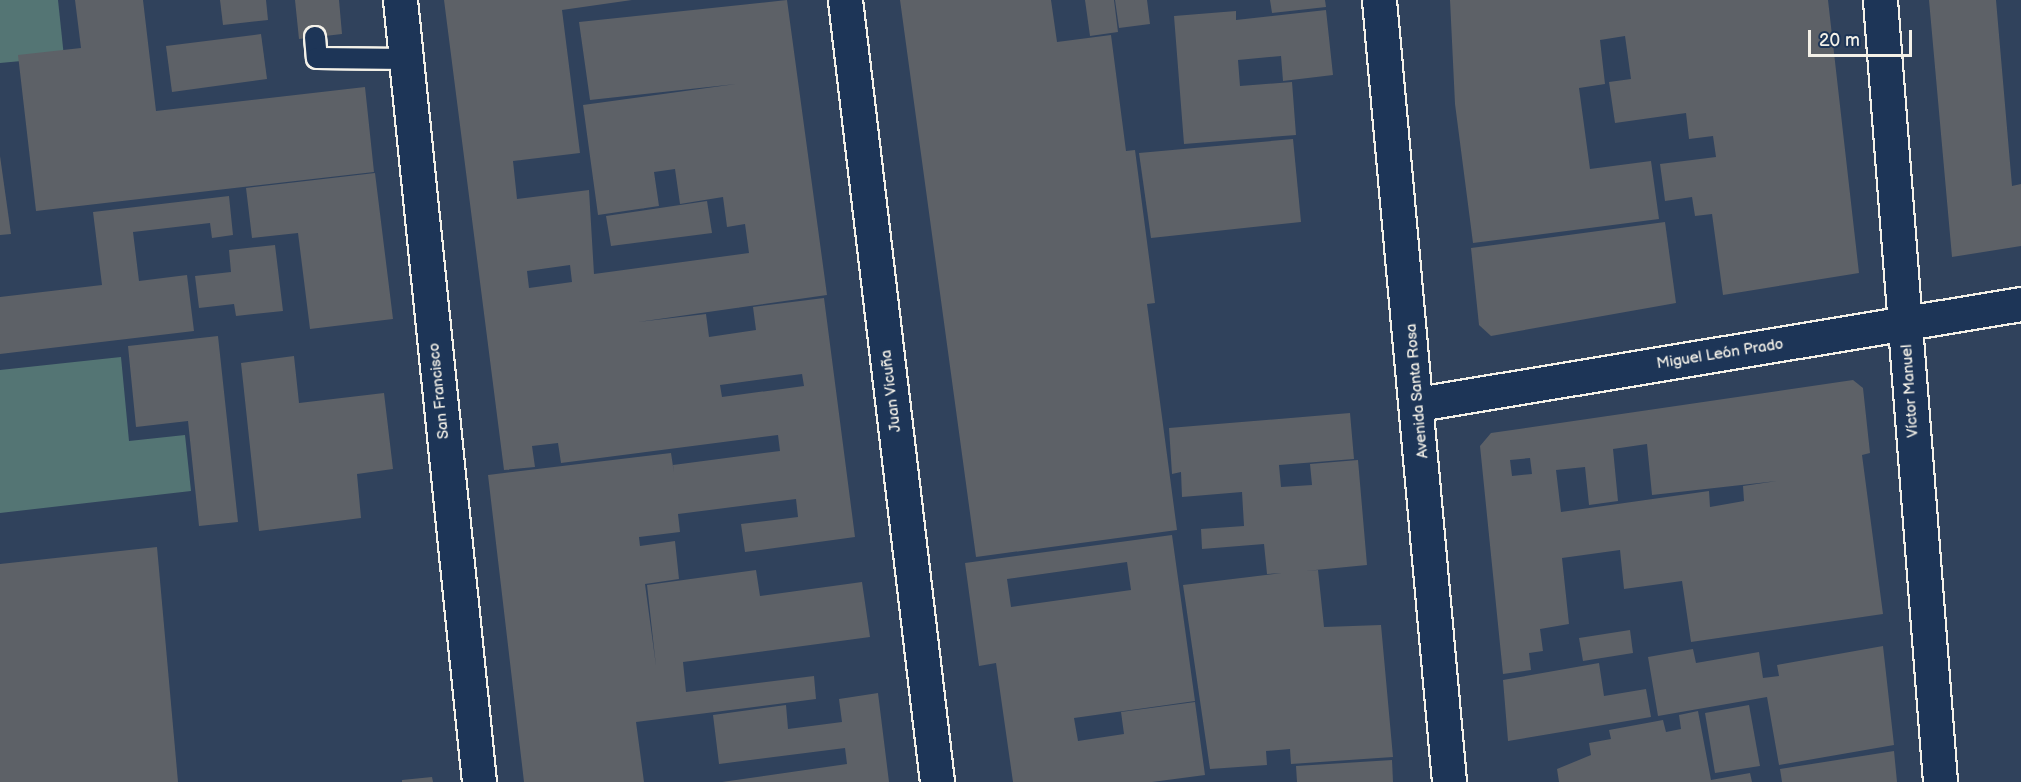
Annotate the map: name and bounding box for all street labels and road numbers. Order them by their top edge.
street label: Avenida Santa Rosa [1402,323,1432,459]
street label: Miguel León Prado [1655,335,1785,373]
street label: San Francisco [425,342,453,440]
street label: Víctor Manuel [1898,344,1922,438]
street label: Juan Vicuña [877,349,905,433]

